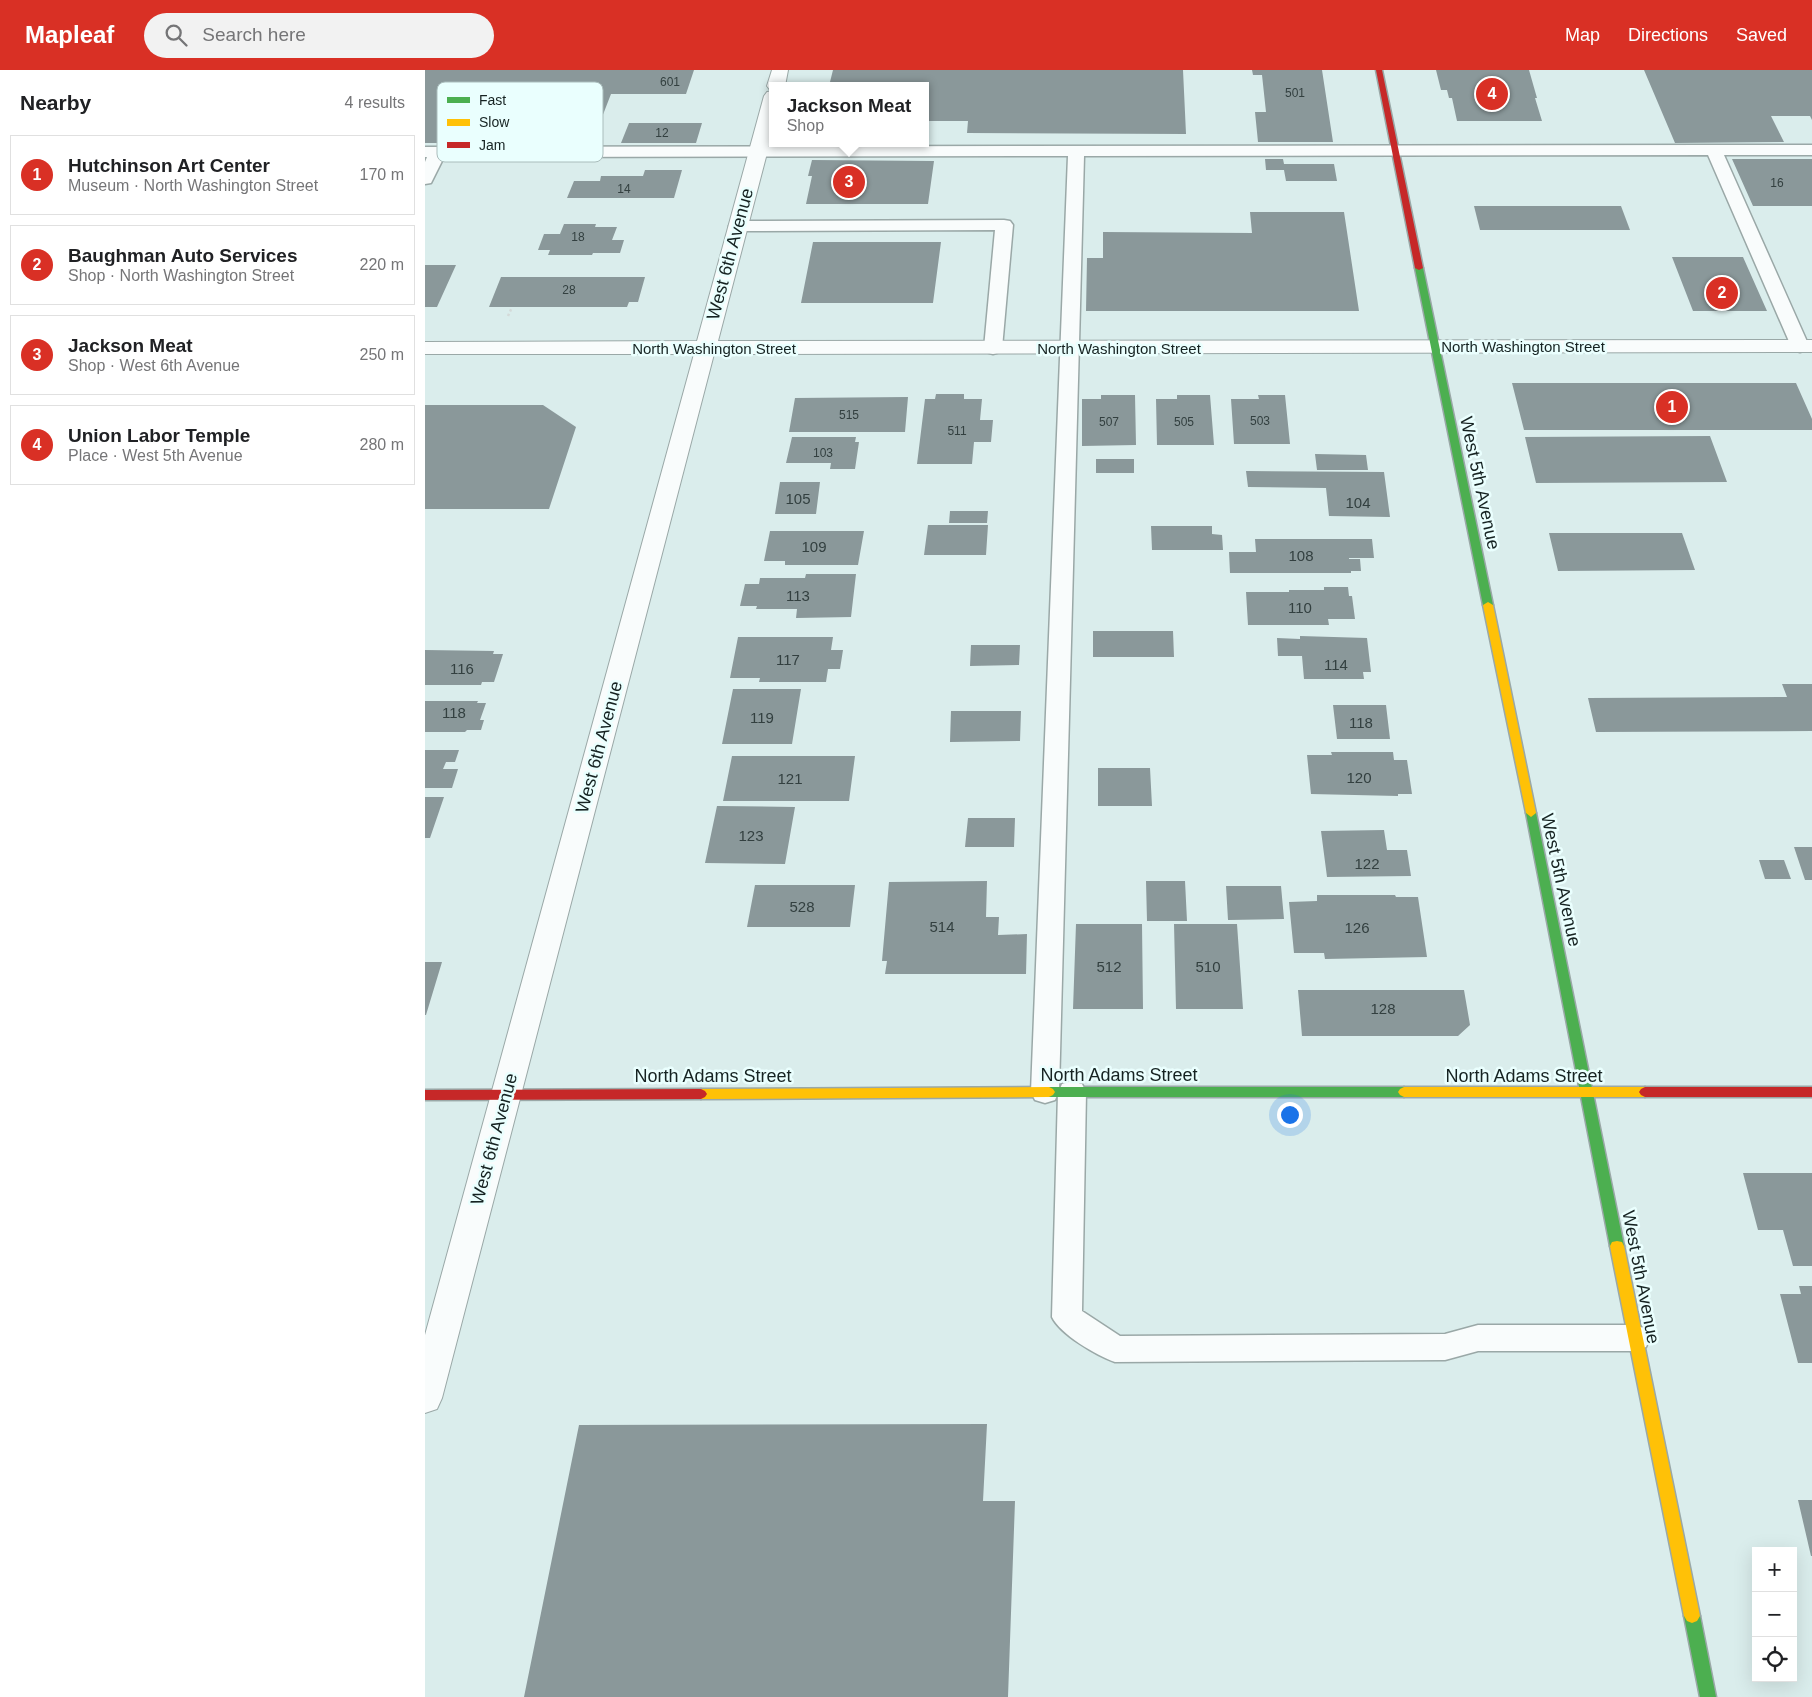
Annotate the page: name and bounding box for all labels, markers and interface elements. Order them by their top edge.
search box [144,13,494,58]
text: Mapleaf [25,21,114,48]
icon: search [162,21,190,49]
text: Search here [202,24,306,45]
text: Map [1565,25,1600,45]
text: Directions [1628,25,1708,45]
text: Saved [1736,25,1787,45]
house number: 601 [660,75,680,89]
pin: 4 [1476,75,1508,113]
legend [437,82,603,162]
popup [769,82,929,147]
house number: 501 [1285,86,1305,100]
text: Nearby [20,91,91,114]
text: Fast [479,92,506,108]
text: 4 results [345,94,405,111]
text: Jackson Meat [787,95,911,116]
text: Slow [479,114,510,130]
text: Shop [787,117,824,134]
house number: 12 [655,126,669,140]
text: Jam [479,137,505,153]
text: Hutchinson Art Center [68,155,270,176]
pin: 3 [833,163,865,201]
text: 1 [33,166,41,183]
text: 170 m [360,166,404,183]
house number: 16 [1770,176,1784,190]
text: Museum · North Washington Street [68,177,318,194]
house number: 14 [617,182,631,196]
street label: West 6th Avenue [703,186,757,322]
house number: 18 [571,230,585,244]
text: Baughman Auto Services [68,245,297,266]
text: 2 [33,256,41,273]
text: 220 m [360,256,404,273]
text: Shop · North Washington Street [68,267,294,284]
pin: 2 [1706,274,1738,312]
house number: 28 [562,283,576,297]
text: Jackson Meat [68,335,193,356]
street label: North Washington Street [1441,338,1606,355]
street label: North Washington Street [632,340,797,357]
street label: North Washington Street [1037,340,1202,357]
text: 3 [33,346,41,363]
text: 250 m [360,346,404,363]
text: Shop · West 6th Avenue [68,357,240,374]
pin: 1 [1656,388,1688,426]
house number: 515 [839,408,859,422]
house number: 503 [1250,414,1270,428]
house number: 507 [1099,415,1119,429]
house number: 505 [1174,415,1194,429]
street label: West 5th Avenue [1456,415,1504,551]
house number: 511 [947,424,967,438]
text: Union Labor Temple [68,425,250,446]
text: 4 [33,436,41,453]
text: 280 m [360,436,404,453]
house number: 103 [813,446,833,460]
text: Place · West 5th Avenue [68,447,243,464]
house number: 105 [785,490,811,507]
house number: 104 [1345,494,1371,511]
house number: 109 [801,538,827,555]
house number: 108 [1288,547,1314,564]
house number: 113 [786,587,810,604]
house number: 110 [1288,599,1312,616]
house number: 117 [776,651,800,668]
house number: 114 [1324,656,1348,673]
house number: 116 [450,660,474,677]
street label: West 6th Avenue [572,679,626,815]
house number: 118 [442,704,466,721]
house number: 119 [750,709,774,726]
house number: 118 [1349,714,1373,731]
house number: 120 [1346,769,1372,786]
house number: 121 [777,770,803,787]
street label: West 5th Avenue [1537,812,1585,948]
house number: 123 [738,827,764,844]
house number: 122 [1354,855,1380,872]
house number: 528 [789,898,815,915]
house number: 514 [929,918,955,935]
house number: 126 [1344,919,1370,936]
house number: 512 [1096,958,1122,975]
house number: 510 [1195,958,1221,975]
house number: 128 [1370,1000,1396,1017]
street label: North Adams Street [1040,1065,1198,1085]
street label: North Adams Street [634,1066,792,1086]
street label: North Adams Street [1445,1066,1603,1086]
street label: West 6th Avenue [467,1071,521,1207]
your location [1277,1102,1303,1128]
street label: West 5th Avenue [1618,1209,1664,1345]
map controls [1752,1547,1797,1682]
button: + [1752,1547,1797,1592]
button: − [1752,1592,1797,1637]
button: locate [1752,1637,1797,1682]

